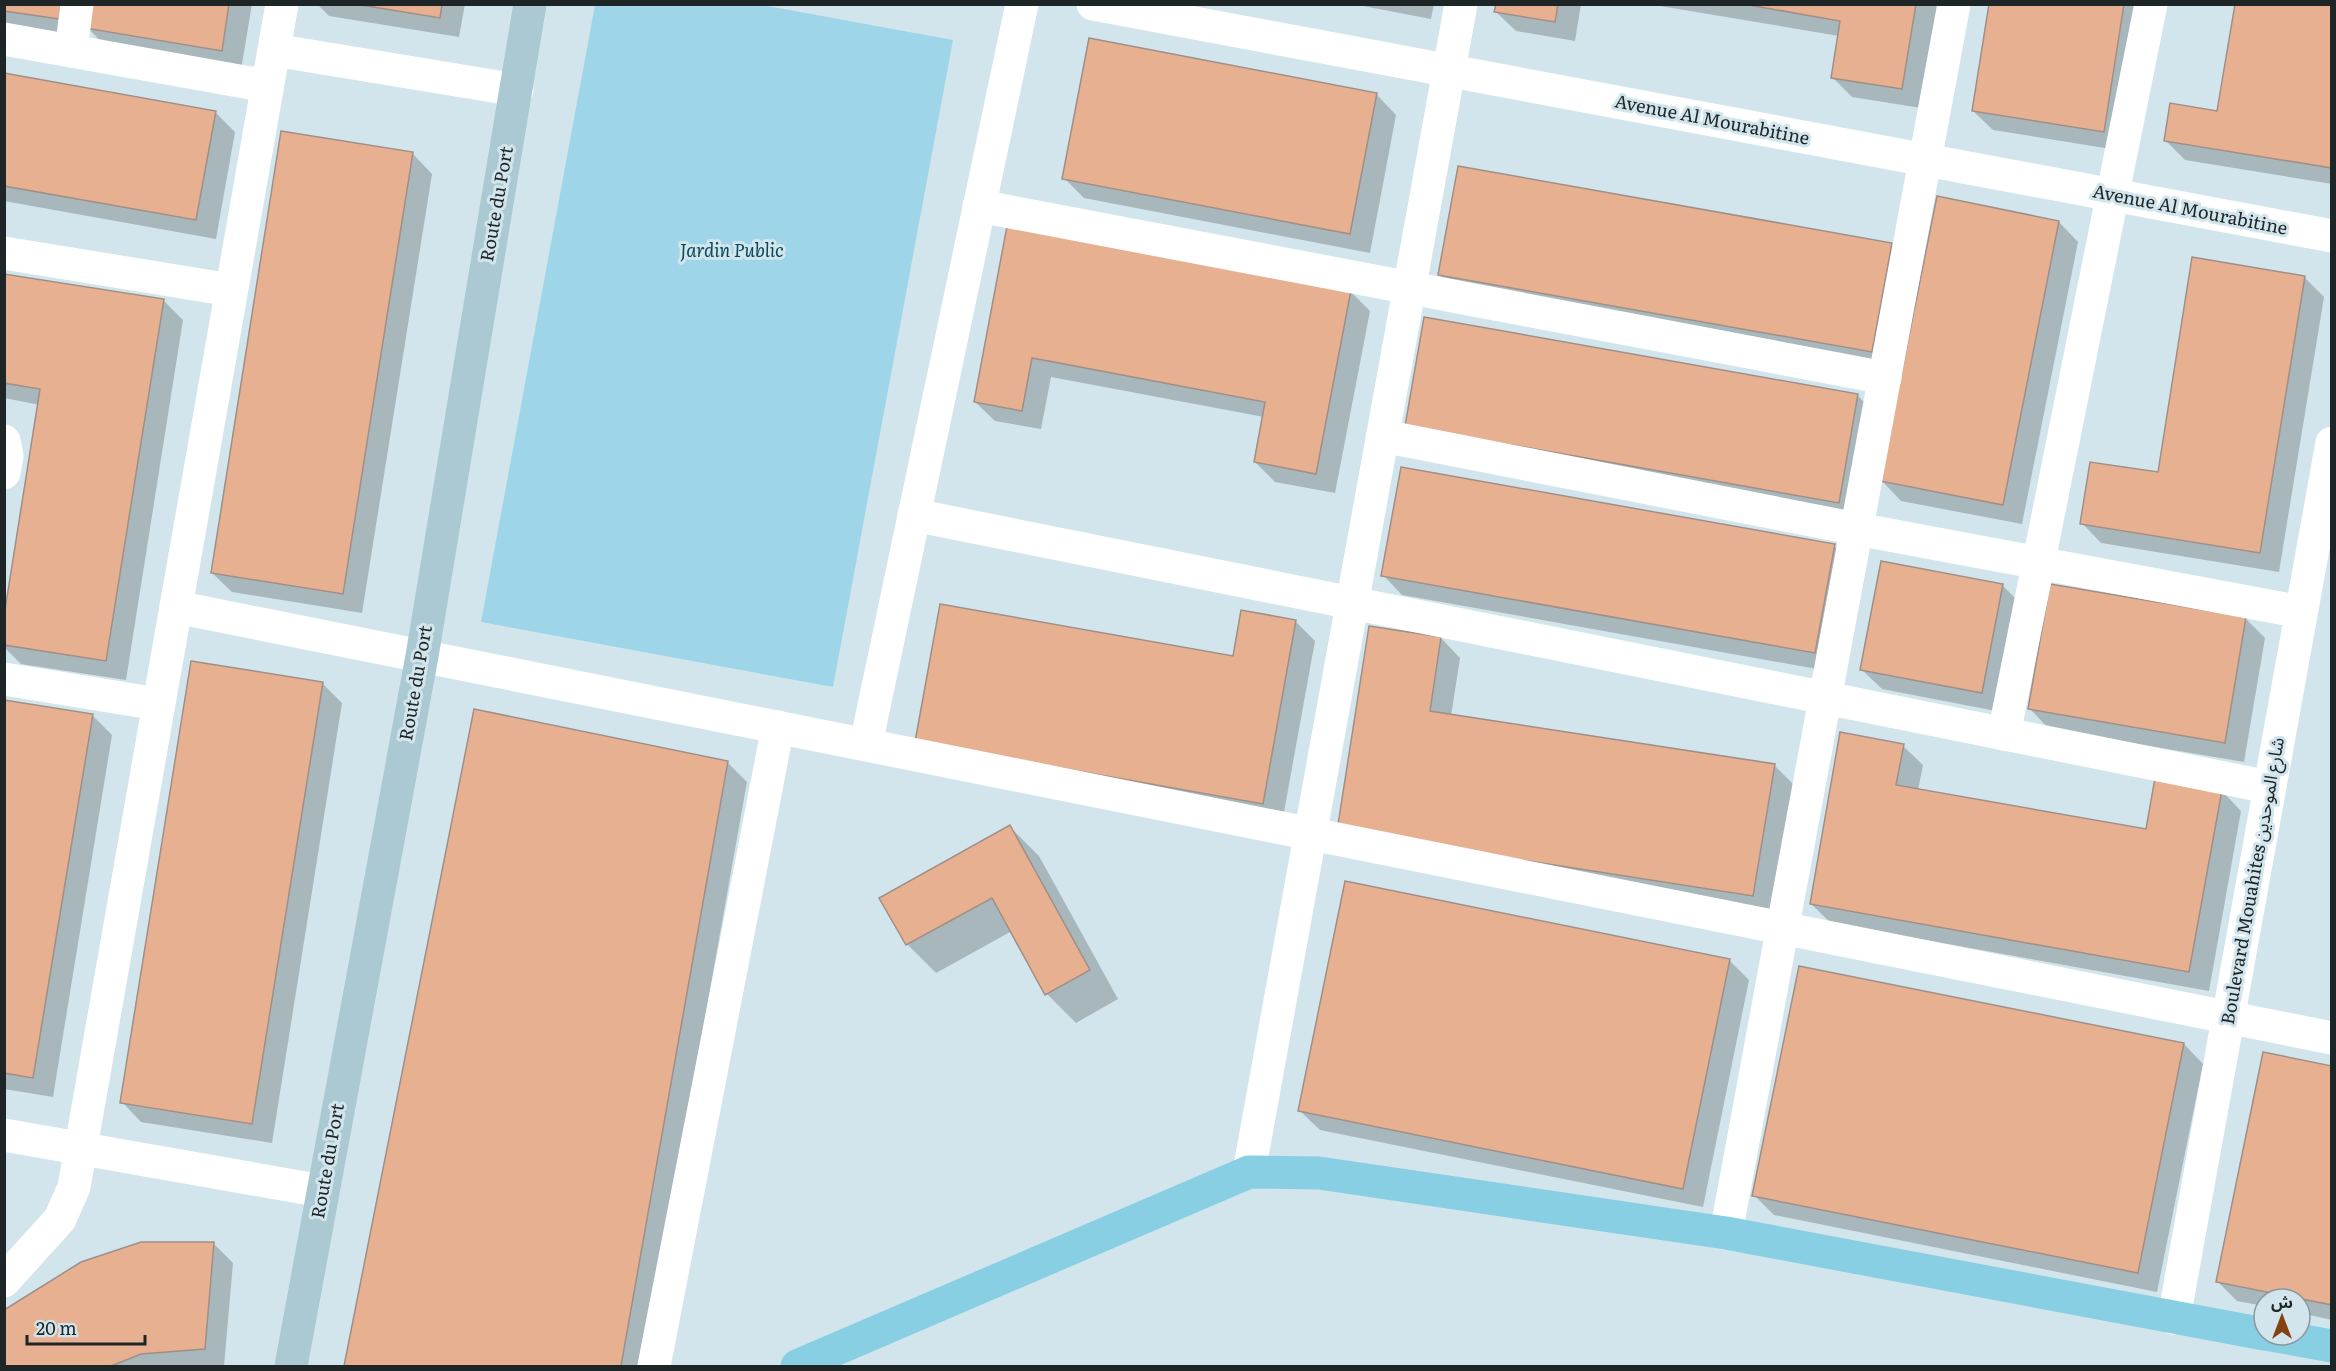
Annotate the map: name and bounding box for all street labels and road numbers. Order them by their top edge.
street label: Avenue Al Mourabitine [1613,86,1812,151]
street label: Route du Port [472,143,519,264]
street label: Avenue Al Mourabitine [2091,176,2290,241]
street label: Route du Port [391,622,438,743]
street label: Boulevard Mouahites شارع الموحدين [2213,735,2292,1027]
street label: Route du Port [303,1100,350,1221]

